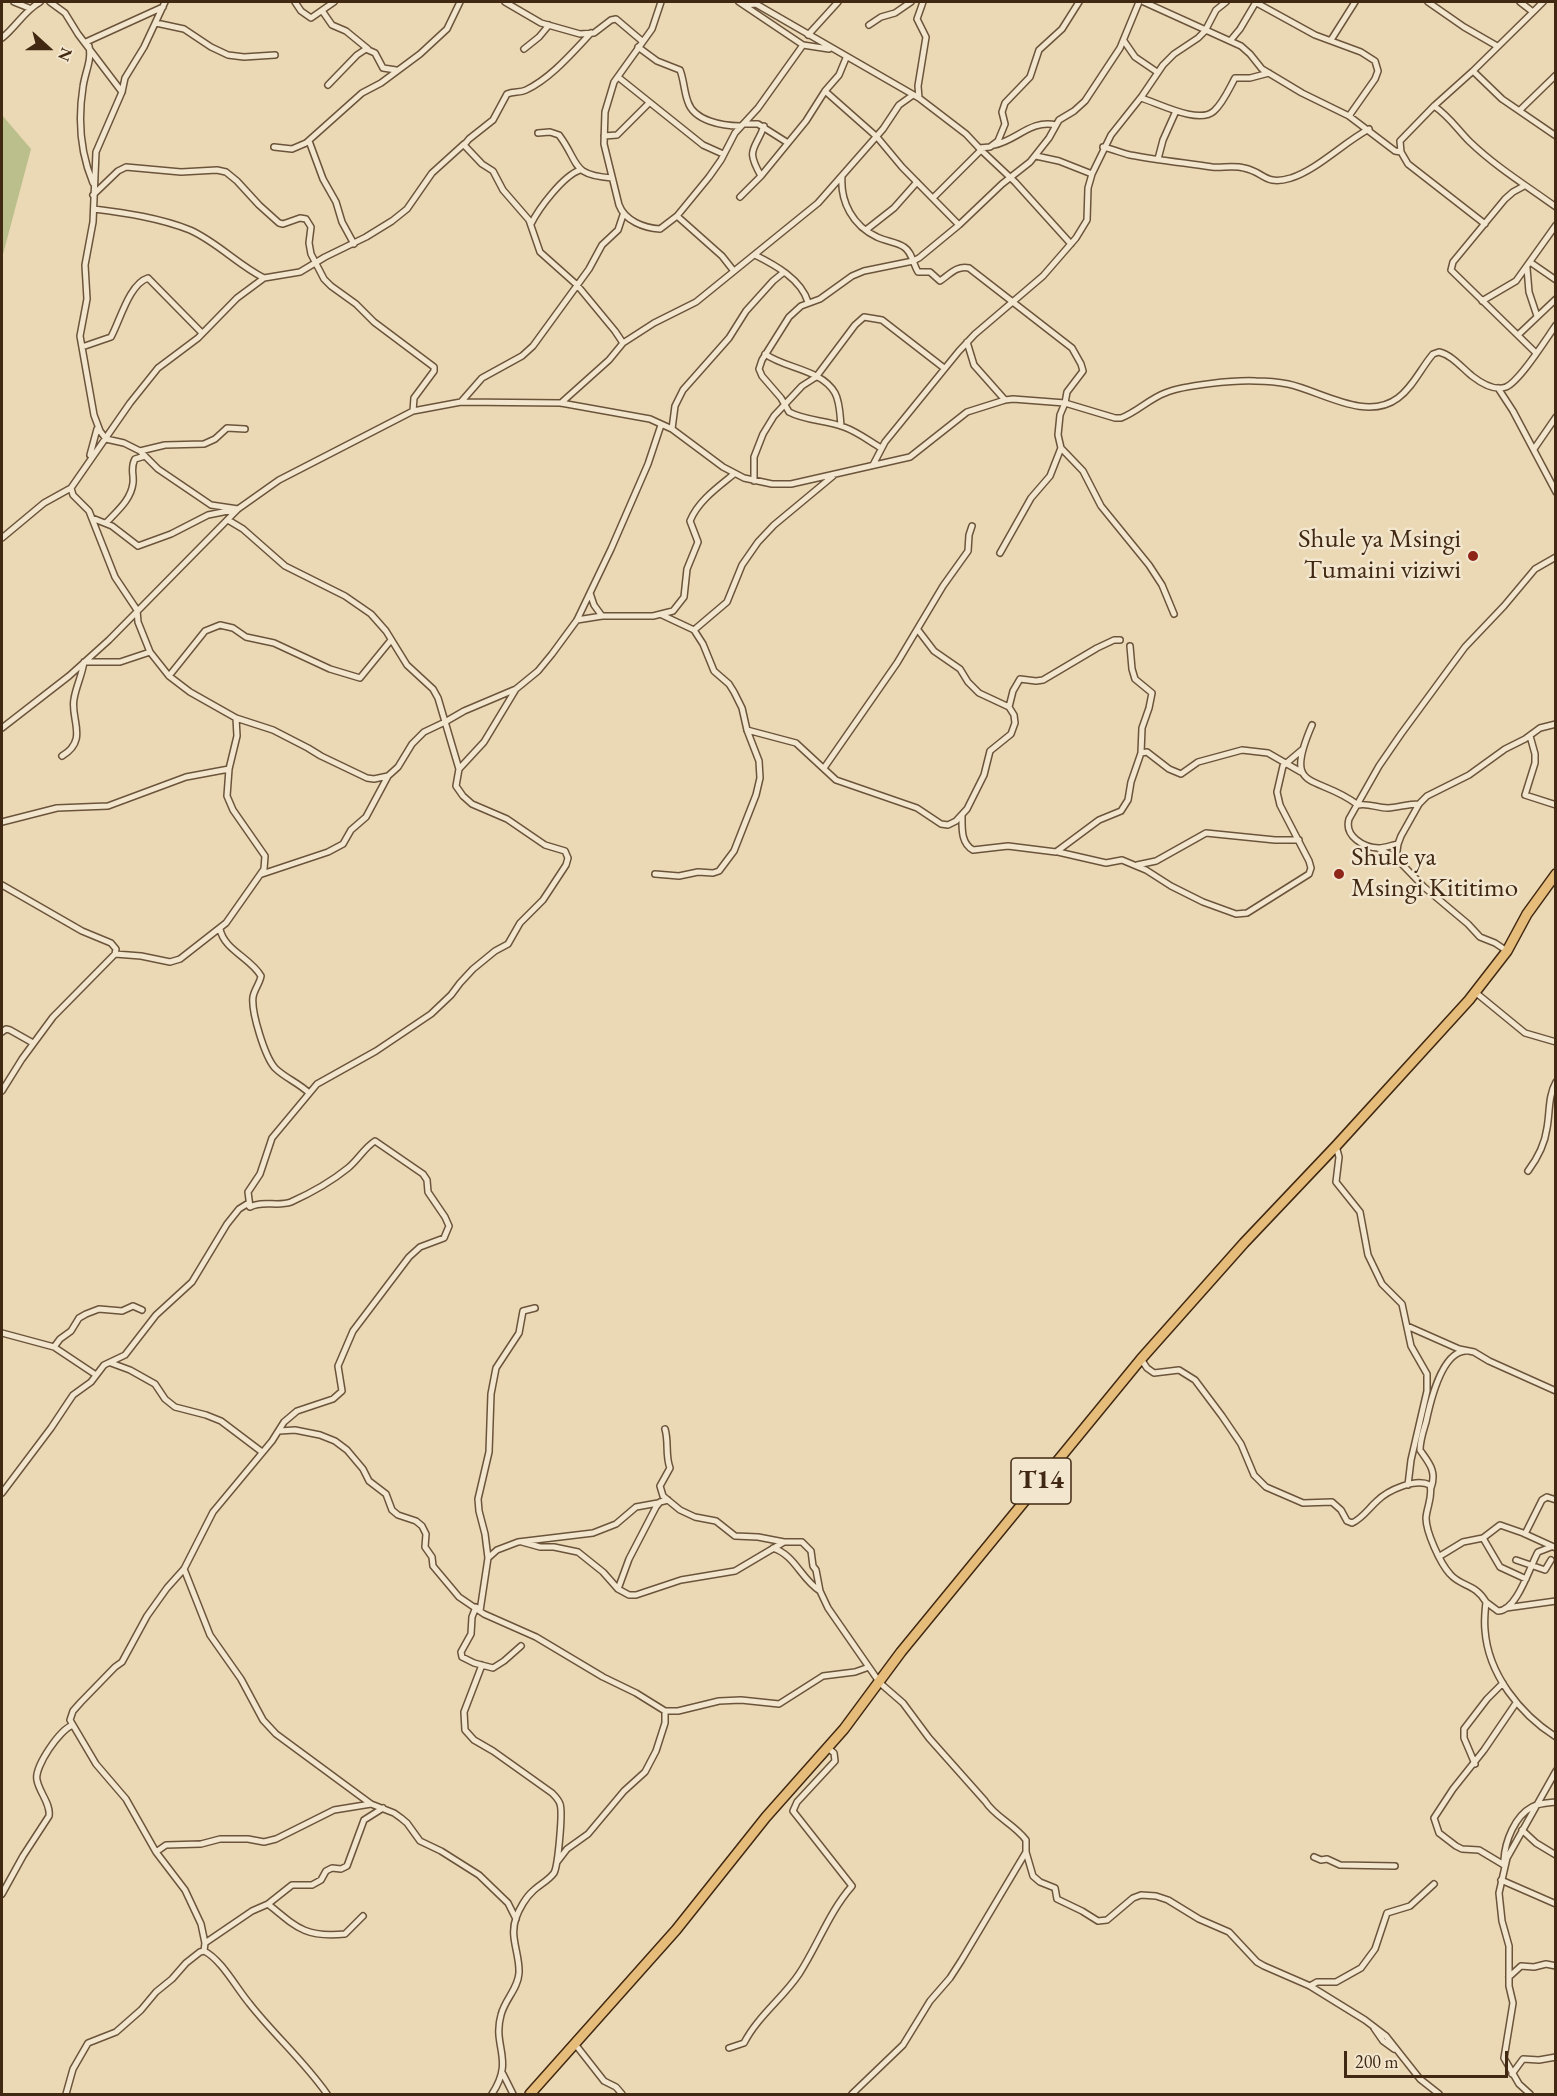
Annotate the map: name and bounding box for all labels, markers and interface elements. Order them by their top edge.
north arrow [18,18,78,78]
text: N [53,45,77,64]
place label: Shule ya Msingi Tumaini viziwi [1298,524,1461,587]
marker: Shule ya Msingi Tumaini viziwi [1466,549,1480,563]
place label: Shule ya Msingi Kititimo [1351,842,1518,905]
marker: Shule ya Msingi Kititimo [1332,867,1346,881]
road number: T14 [1011,1458,1071,1504]
scale bar [1347,2039,1510,2077]
text: 200 m [1355,2050,1399,2073]

